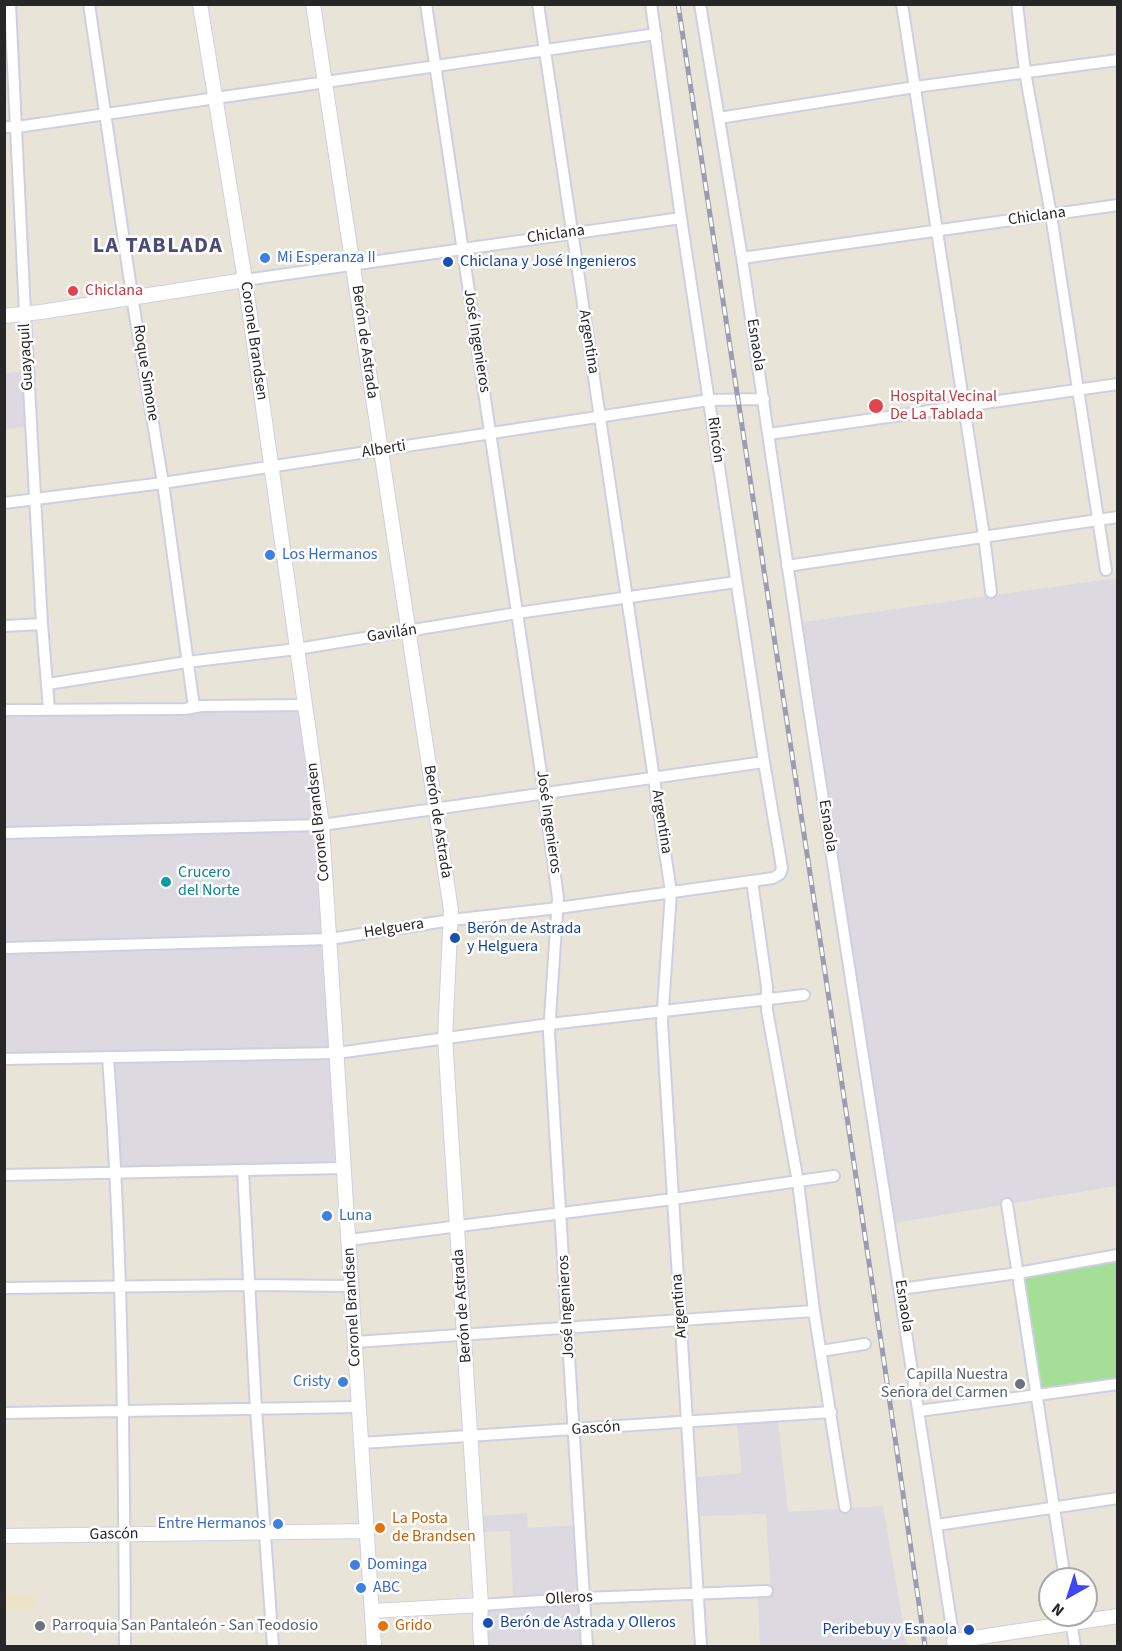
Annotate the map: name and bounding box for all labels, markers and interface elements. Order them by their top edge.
street label: Chiclana [1007,203,1067,231]
street label: Chiclana [526,221,586,249]
district label: LA TABLADA [93,234,223,260]
place label: Mi Esperanza II [277,248,376,268]
marker: Mi Esperanza II [258,251,272,265]
place label: Chiclana y José Ingenieros [460,252,636,272]
marker: Chiclana y José Ingenieros [441,255,455,269]
street label: Coronel Brandsen [235,280,271,402]
place label: Chiclana [85,281,143,301]
marker: Chiclana [66,284,80,298]
street label: Berón de Astrada [347,284,381,400]
street label: José Ingenieros [458,288,494,394]
street label: Argentina [573,309,603,375]
street label: Esnaola [741,317,769,373]
street label: Guayaquil [16,323,38,391]
street label: Roque Simone [128,323,162,423]
place label: Hospital Vecinal De La Tablada [890,387,997,425]
marker: Hospital Vecinal De La Tablada [867,397,885,415]
street label: Rincón [702,416,728,464]
street label: Alberti [361,437,407,463]
place label: Los Hermanos [282,545,377,565]
marker: Los Hermanos [263,548,277,562]
street label: Gavilán [366,621,418,647]
street label: Coronel Brandsen [303,762,335,882]
street label: Berón de Astrada [419,764,455,880]
street label: José Ingenieros [531,769,565,875]
street label: Argentina [646,789,676,855]
street label: Esnaola [813,798,841,854]
place label: Crucero del Norte [178,863,240,901]
marker: Crucero del Norte [159,875,173,889]
street label: Helguera [363,915,425,943]
place label: Berón de Astrada y Helguera [467,919,581,957]
marker: Berón de Astrada y Helguera [448,931,462,945]
place label: Luna [339,1206,372,1226]
marker: Luna [320,1209,334,1223]
street label: Coronel Brandsen [340,1247,366,1367]
street label: Berón de Astrada [449,1248,477,1364]
street label: José Ingenieros [555,1254,579,1360]
street label: Argentina [668,1273,692,1339]
street label: Esnaola [889,1278,917,1334]
place label: Capilla Nuestra Señora del Carmen [881,1365,1008,1403]
place label: Cristy [293,1372,331,1392]
marker: Cristy [336,1375,350,1389]
marker: Capilla Nuestra Señora del Carmen [1013,1377,1027,1391]
street label: Gascón [571,1418,621,1440]
place label: La Posta de Brandsen [392,1509,476,1547]
place label: Entre Hermanos [158,1514,266,1534]
marker: Entre Hermanos [271,1517,285,1531]
marker: La Posta de Brandsen [373,1521,387,1535]
street label: Gascón [89,1525,139,1545]
place label: Dominga [367,1555,427,1575]
marker: Dominga [348,1558,362,1572]
north arrow [1038,1567,1098,1627]
place label: ABC [373,1578,400,1598]
marker: ABC [354,1581,368,1595]
street label: Olleros [545,1588,593,1610]
text: N [1047,1598,1069,1621]
place label: Berón de Astrada y Olleros [500,1613,676,1633]
place label: Parroquia San Pantaleón - San Teodosio [52,1616,318,1636]
place label: Grido [395,1616,432,1636]
marker: Berón de Astrada y Olleros [481,1616,495,1630]
marker: Parroquia San Pantaleón - San Teodosio [33,1619,47,1633]
marker: Grido [376,1619,390,1633]
place label: Peribebuy y Esnaola [822,1620,957,1640]
marker: Peribebuy y Esnaola [962,1623,976,1637]

